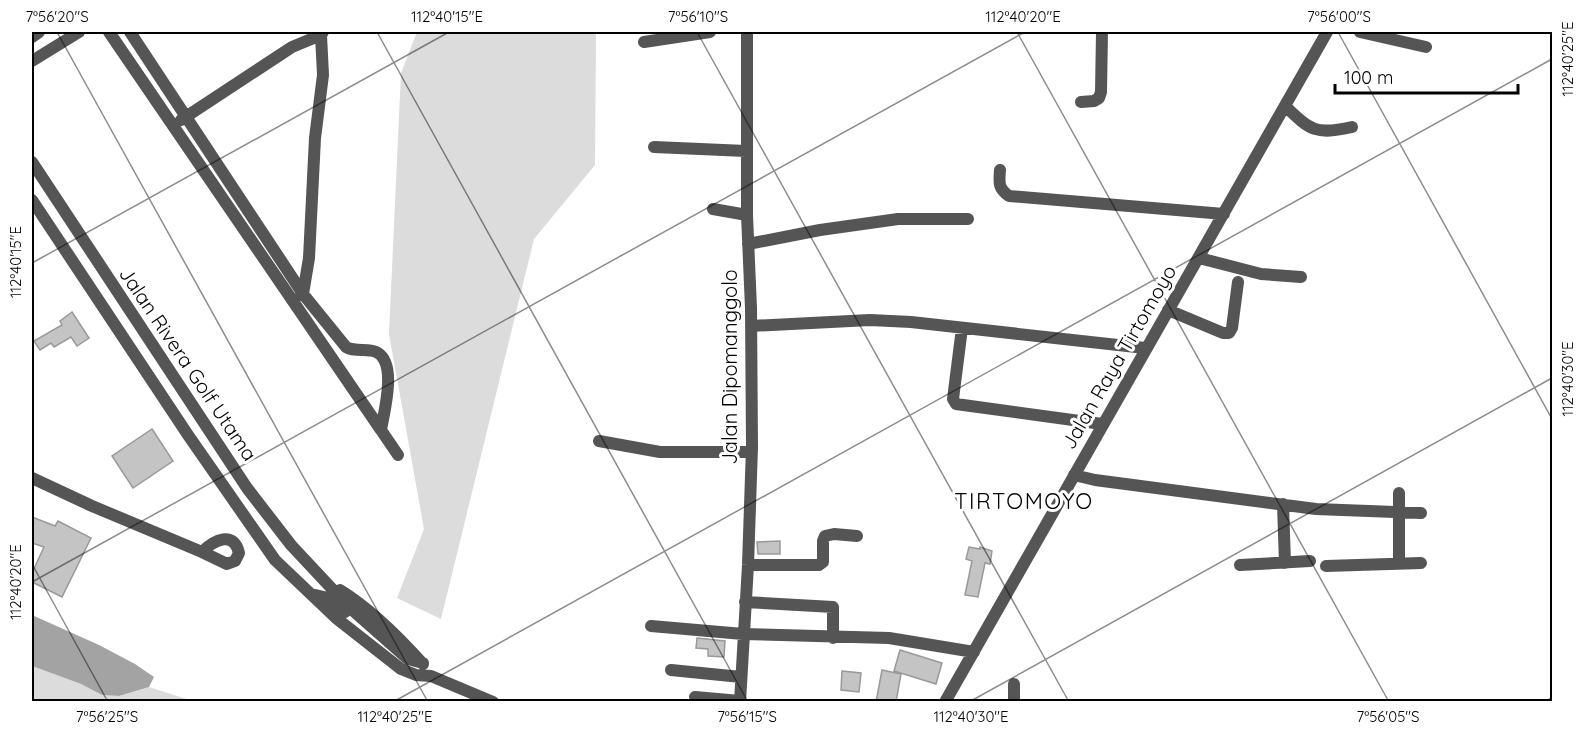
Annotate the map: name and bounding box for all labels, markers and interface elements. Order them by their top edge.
text: 7°56'20"S [25,7,89,26]
text: 112°40'15"E [411,7,483,26]
text: 7°56'10"S [668,7,728,26]
text: 112°40'20"E [985,7,1061,26]
text: 7°56'00"S [1307,7,1371,26]
text: 112°40'25"E [1558,22,1577,96]
scale bar [1335,57,1518,95]
text: 100 m [1344,66,1393,89]
text: 112°40'15"E [6,226,25,298]
street label: Jalan Raya Tirtomoyo [1056,260,1181,453]
street label: Jalan Rivera Golf Utama [114,262,263,465]
street label: Jalan Dipomanggolo [717,269,742,465]
text: 112°40'30"E [1558,341,1577,417]
district label: TIRTOMOYO [954,487,1094,515]
text: 112°40'20"E [6,544,25,620]
text: 7°56'25"S [76,707,138,726]
text: 112°40'25"E [358,707,432,726]
text: 7°56'15"S [717,707,777,726]
text: 112°40'30"E [933,707,1009,726]
text: 7°56'05"S [1356,707,1420,726]

